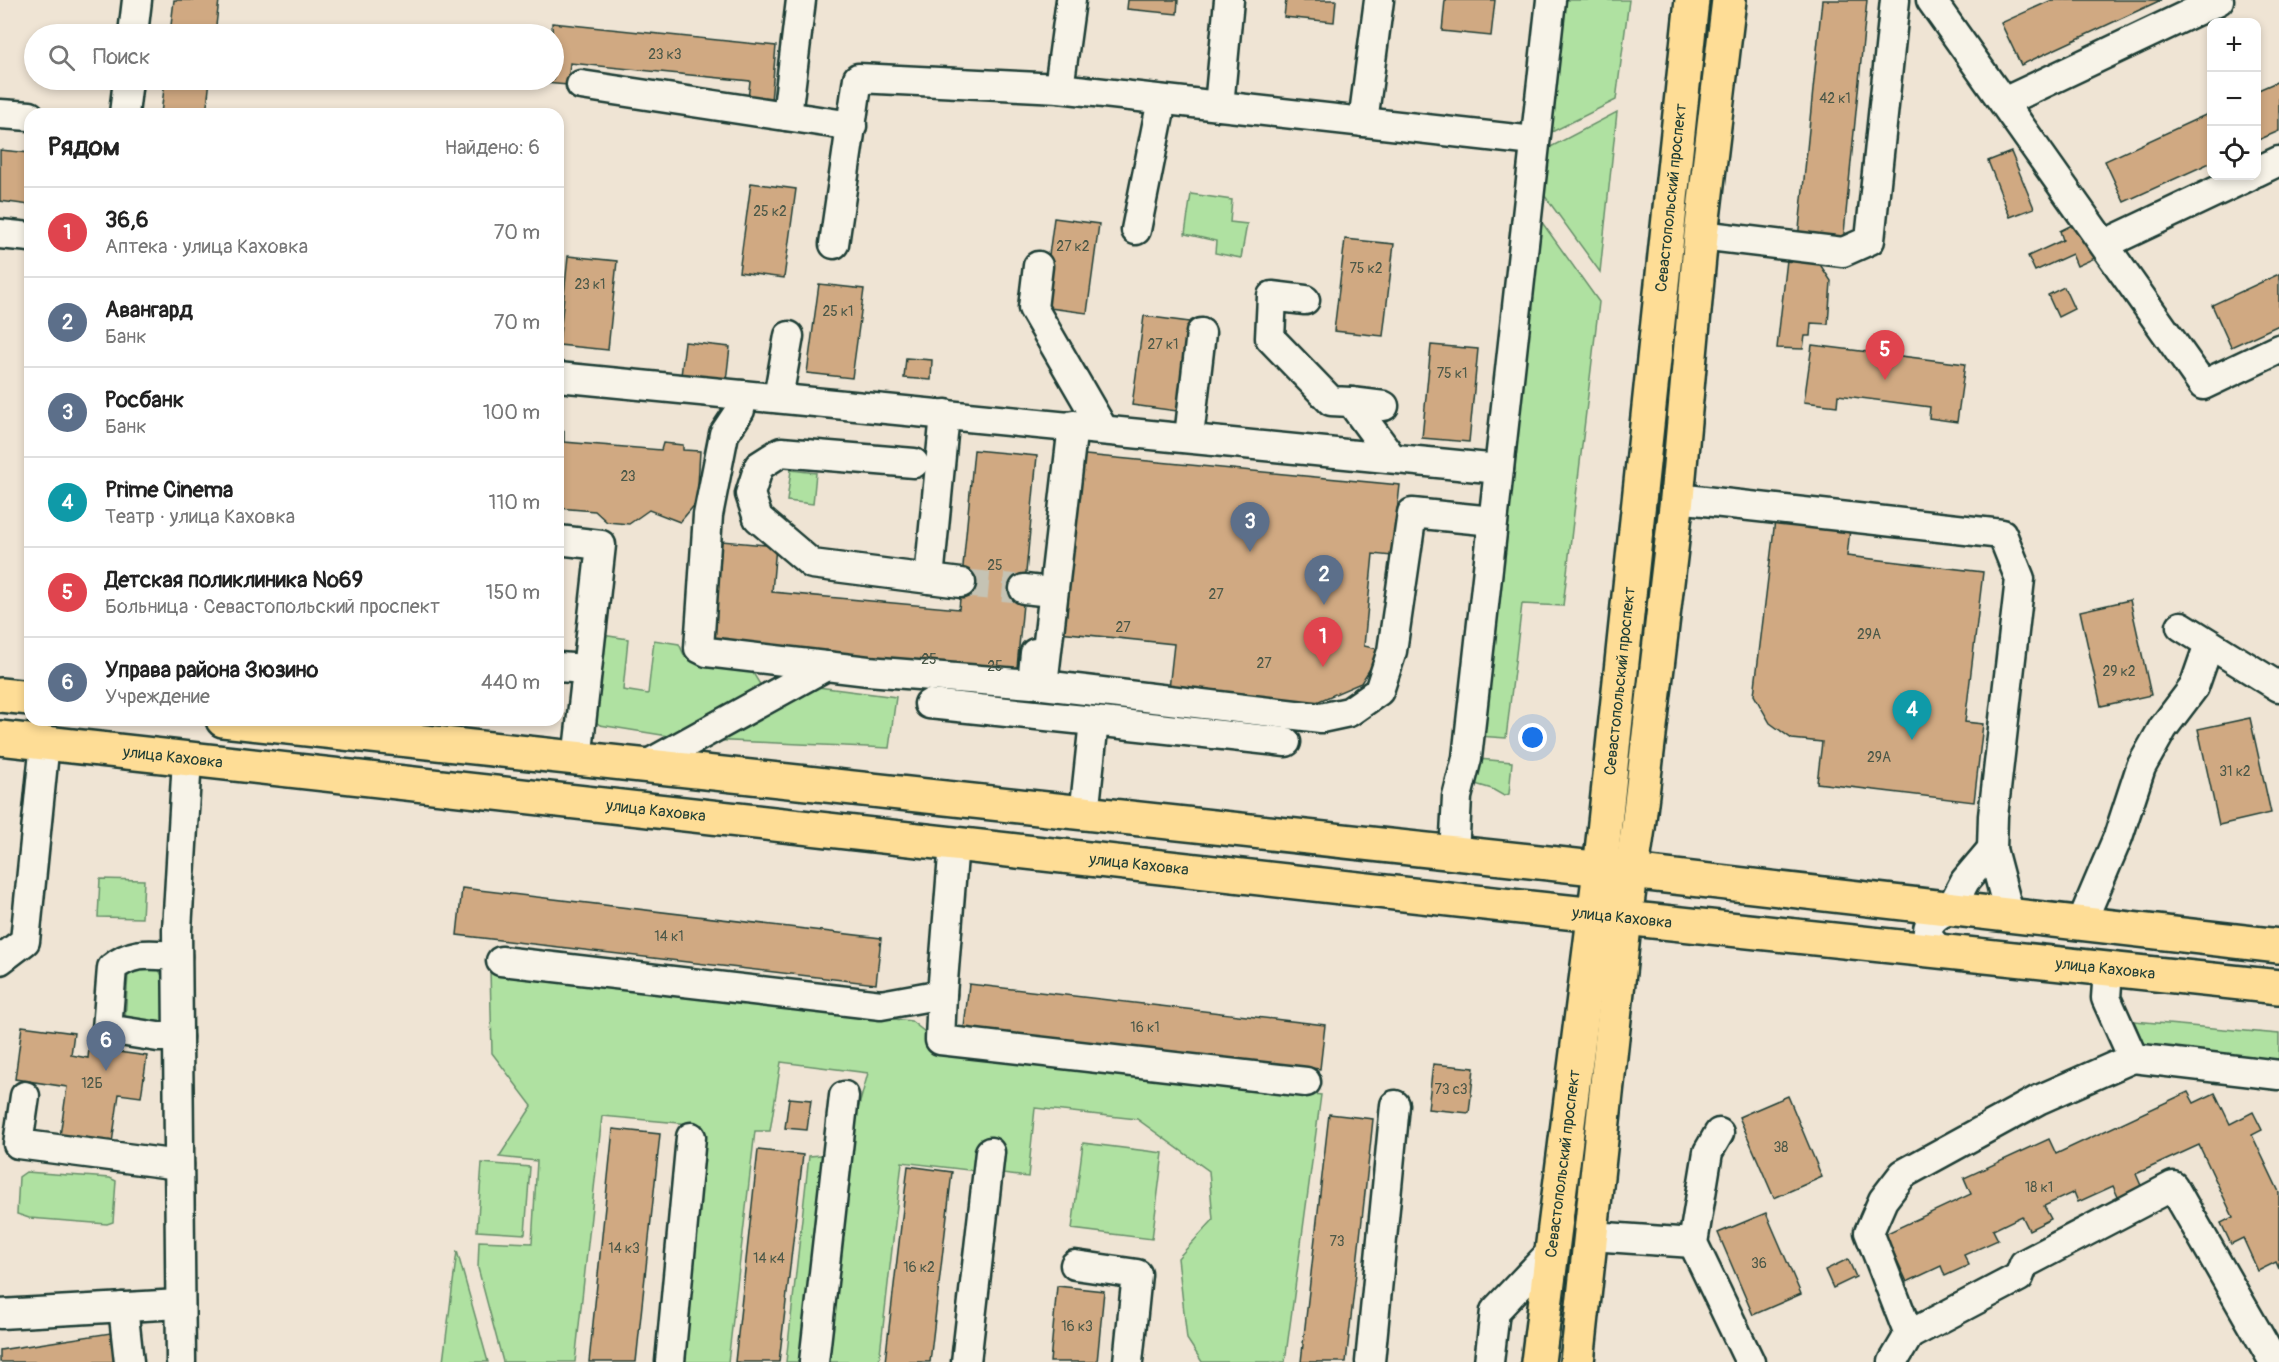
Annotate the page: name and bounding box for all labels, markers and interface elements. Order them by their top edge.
map controls [2207,18,2261,180]
button: + [2207,18,2261,72]
search box [24,24,564,90]
icon: search [45,41,78,74]
text: Поиск [93,43,150,71]
house number: 23 к3 [648,46,682,63]
button: − [2207,72,2261,126]
house number: 42 к1 [1819,90,1851,107]
street label: Севастопольский проспект [1651,102,1691,293]
button: locate [2207,126,2261,180]
text: Рядом [48,131,120,163]
text: Найдено: 6 [445,135,540,160]
house number: 25 к2 [753,203,787,220]
text: 36,6 [105,206,148,234]
text: 1 [64,220,71,245]
text: 70 m [494,220,540,245]
text: Аптека · улица Каховка [105,234,308,259]
house number: 27 к2 [1056,238,1090,255]
house number: 75 к2 [1349,260,1383,277]
house number: 23 к1 [575,276,605,293]
text: Авангард [105,296,193,324]
house number: 25 к1 [822,303,854,320]
text: 2 [62,310,73,335]
text: 70 m [494,310,540,335]
text: Банк [105,324,147,349]
pin: 5 [1866,330,1904,380]
house number: 27 к1 [1148,336,1178,353]
house number: 75 к1 [1437,365,1467,382]
text: Росбанк [105,386,184,414]
text: 3 [62,400,73,425]
text: 100 m [483,400,540,425]
text: Банк [105,414,147,439]
house number: 23 [620,468,636,485]
text: Prime Cinema [105,476,233,504]
text: 4 [62,490,73,515]
text: 110 m [489,490,540,515]
pin: 3 [1230,502,1270,552]
text: Театр · улица Каховка [105,504,295,529]
pin: 2 [1304,556,1344,605]
house number: 25 [987,557,1003,574]
text: Детская поликлиника №69 [105,566,363,594]
text: 5 [62,580,73,605]
text: 150 m [486,580,540,605]
house number: 27 [1208,586,1224,603]
street label: Севастопольский проспект [1600,586,1640,776]
text: Больница · Севастопольский проспект [105,594,440,619]
pin: 1 [1304,618,1342,667]
house number: 27 [1115,619,1131,636]
house number: 29А [1857,626,1881,643]
house number: 25 [921,651,937,668]
house number: 27 [1256,655,1272,672]
text: Управа района Зюзино [105,656,318,684]
house number: 25 [987,658,1003,675]
house number: 29 к2 [2102,663,2136,680]
text: 6 [62,670,73,695]
text: 440 m [481,670,540,695]
text: Учреждение [105,684,210,709]
pin: 4 [1892,690,1932,740]
your location [1518,723,1547,752]
street label: улица Каховка [121,742,224,773]
house number: 29А [1867,749,1891,766]
house number: 31 к2 [2219,763,2251,780]
street label: улица Каховка [604,795,707,826]
street label: улица Каховка [1087,849,1190,880]
street label: улица Каховка [1570,902,1673,933]
house number: 14 к1 [654,928,684,945]
street label: улица Каховка [2054,953,2156,984]
house number: 16 к1 [1130,1019,1160,1036]
pin: 6 [86,1022,126,1071]
street label: Севастопольский проспект [1541,1068,1585,1259]
house number: 12Б [81,1075,103,1092]
house number: 73 с3 [1434,1081,1468,1098]
house number: 38 [1774,1139,1788,1156]
house number: 18 к1 [2025,1179,2053,1196]
house number: 73 [1329,1233,1345,1250]
house number: 14 к3 [608,1240,640,1257]
house number: 14 к4 [753,1250,785,1267]
house number: 36 [1751,1255,1767,1272]
house number: 16 к2 [903,1259,935,1276]
house number: 16 к3 [1061,1318,1093,1335]

